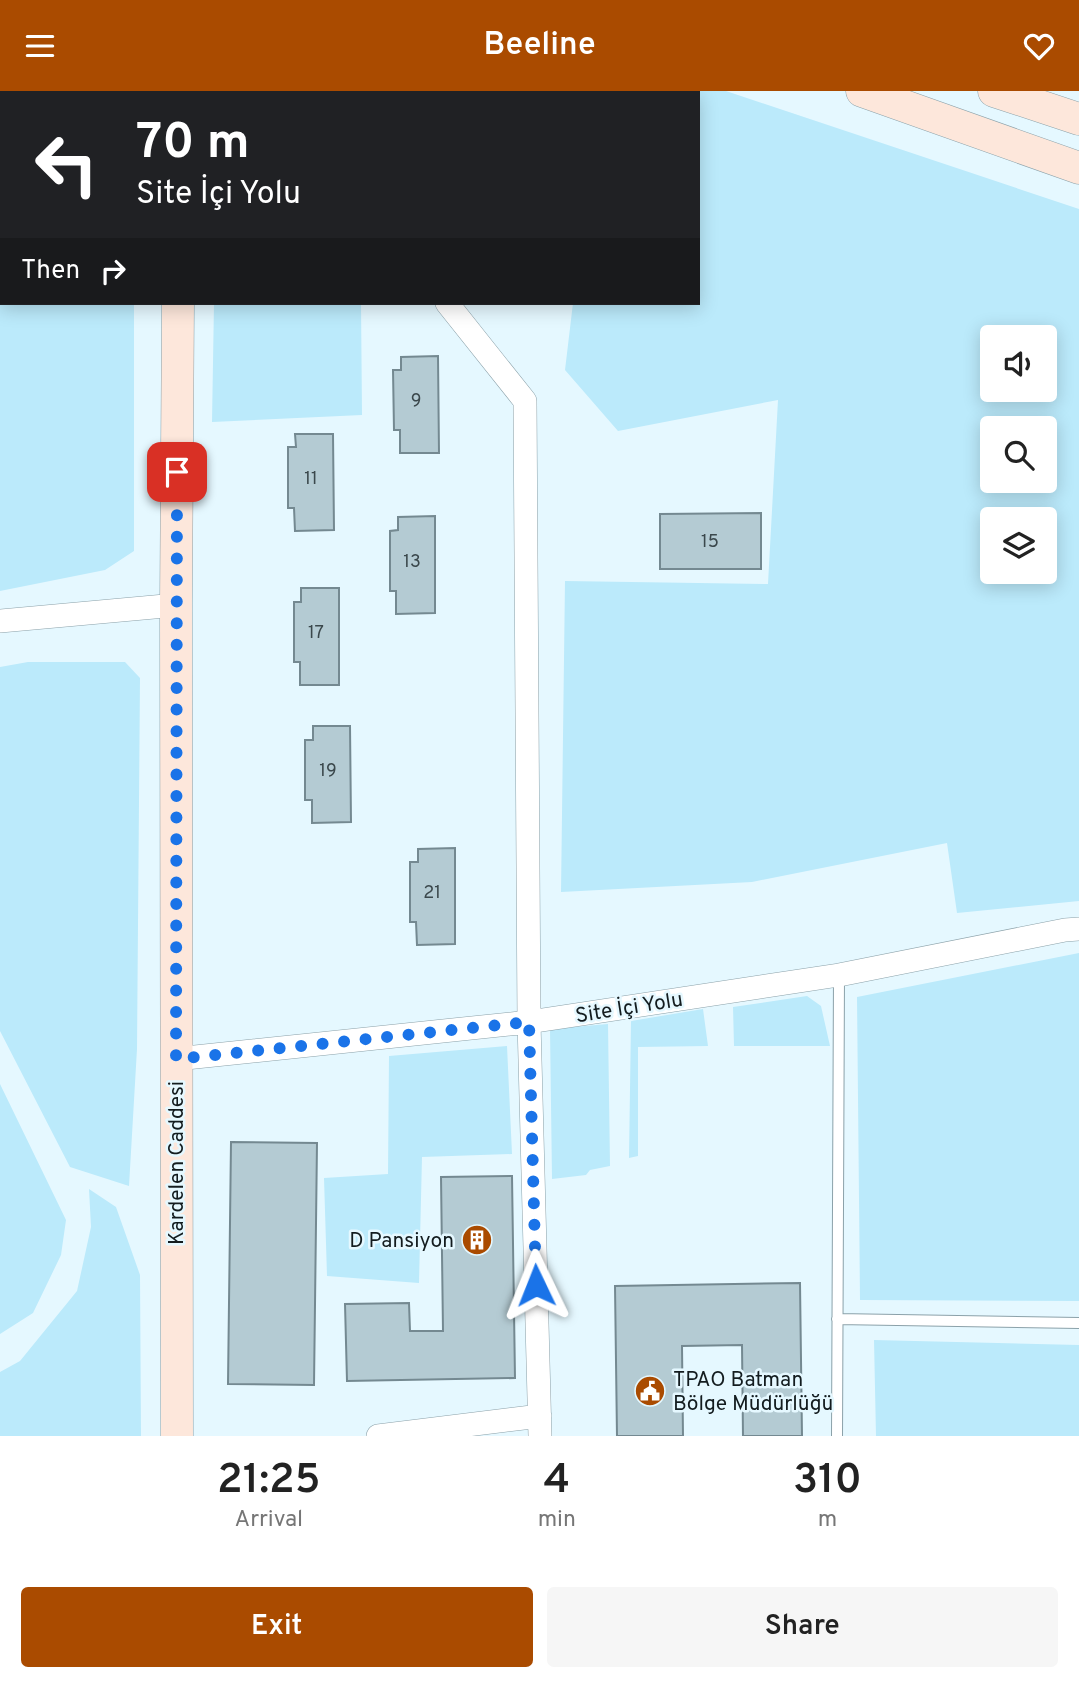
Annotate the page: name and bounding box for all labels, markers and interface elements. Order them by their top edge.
text: Beeline [483,26,596,66]
icon: menu [21,27,59,65]
icon: heart [1020,27,1058,65]
text: 70 m [136,114,250,176]
icon: left [21,119,112,210]
text: Site İçi Yolu [136,175,301,215]
icon: right [94,252,132,290]
text: Then [21,255,80,288]
map controls [980,325,1057,584]
button: sound [980,325,1057,402]
house number: 9 [411,390,421,413]
button: search [980,416,1057,493]
pin [147,442,207,502]
icon: arrive [158,453,196,491]
house number: 11 [304,468,318,491]
button: layers [980,507,1057,584]
house number: 15 [701,531,719,554]
house number: 13 [403,551,421,574]
house number: 17 [308,622,324,645]
house number: 19 [319,760,337,783]
house number: 21 [423,882,441,905]
street label: Site İçi Yolu [574,987,685,1030]
street label: Kardelen Caddesi [164,1081,191,1245]
building icon: D Pansiyon [460,1223,494,1257]
place label: D Pansiyon [349,1228,454,1255]
position arrow [499,1248,573,1322]
place label: TPAO Batman Bölge Müdürlüğü [673,1367,833,1418]
public building icon: TPAO Batman Bölge Müdürlüğü [633,1374,667,1408]
text: 21:25 [217,1455,321,1508]
text: 4 [543,1455,570,1508]
text: 310 [793,1455,862,1508]
text: Arrival [235,1506,303,1535]
text: min [538,1506,576,1535]
text: m [818,1506,837,1535]
button: Exit [21,1587,533,1667]
button: Share [547,1587,1058,1667]

